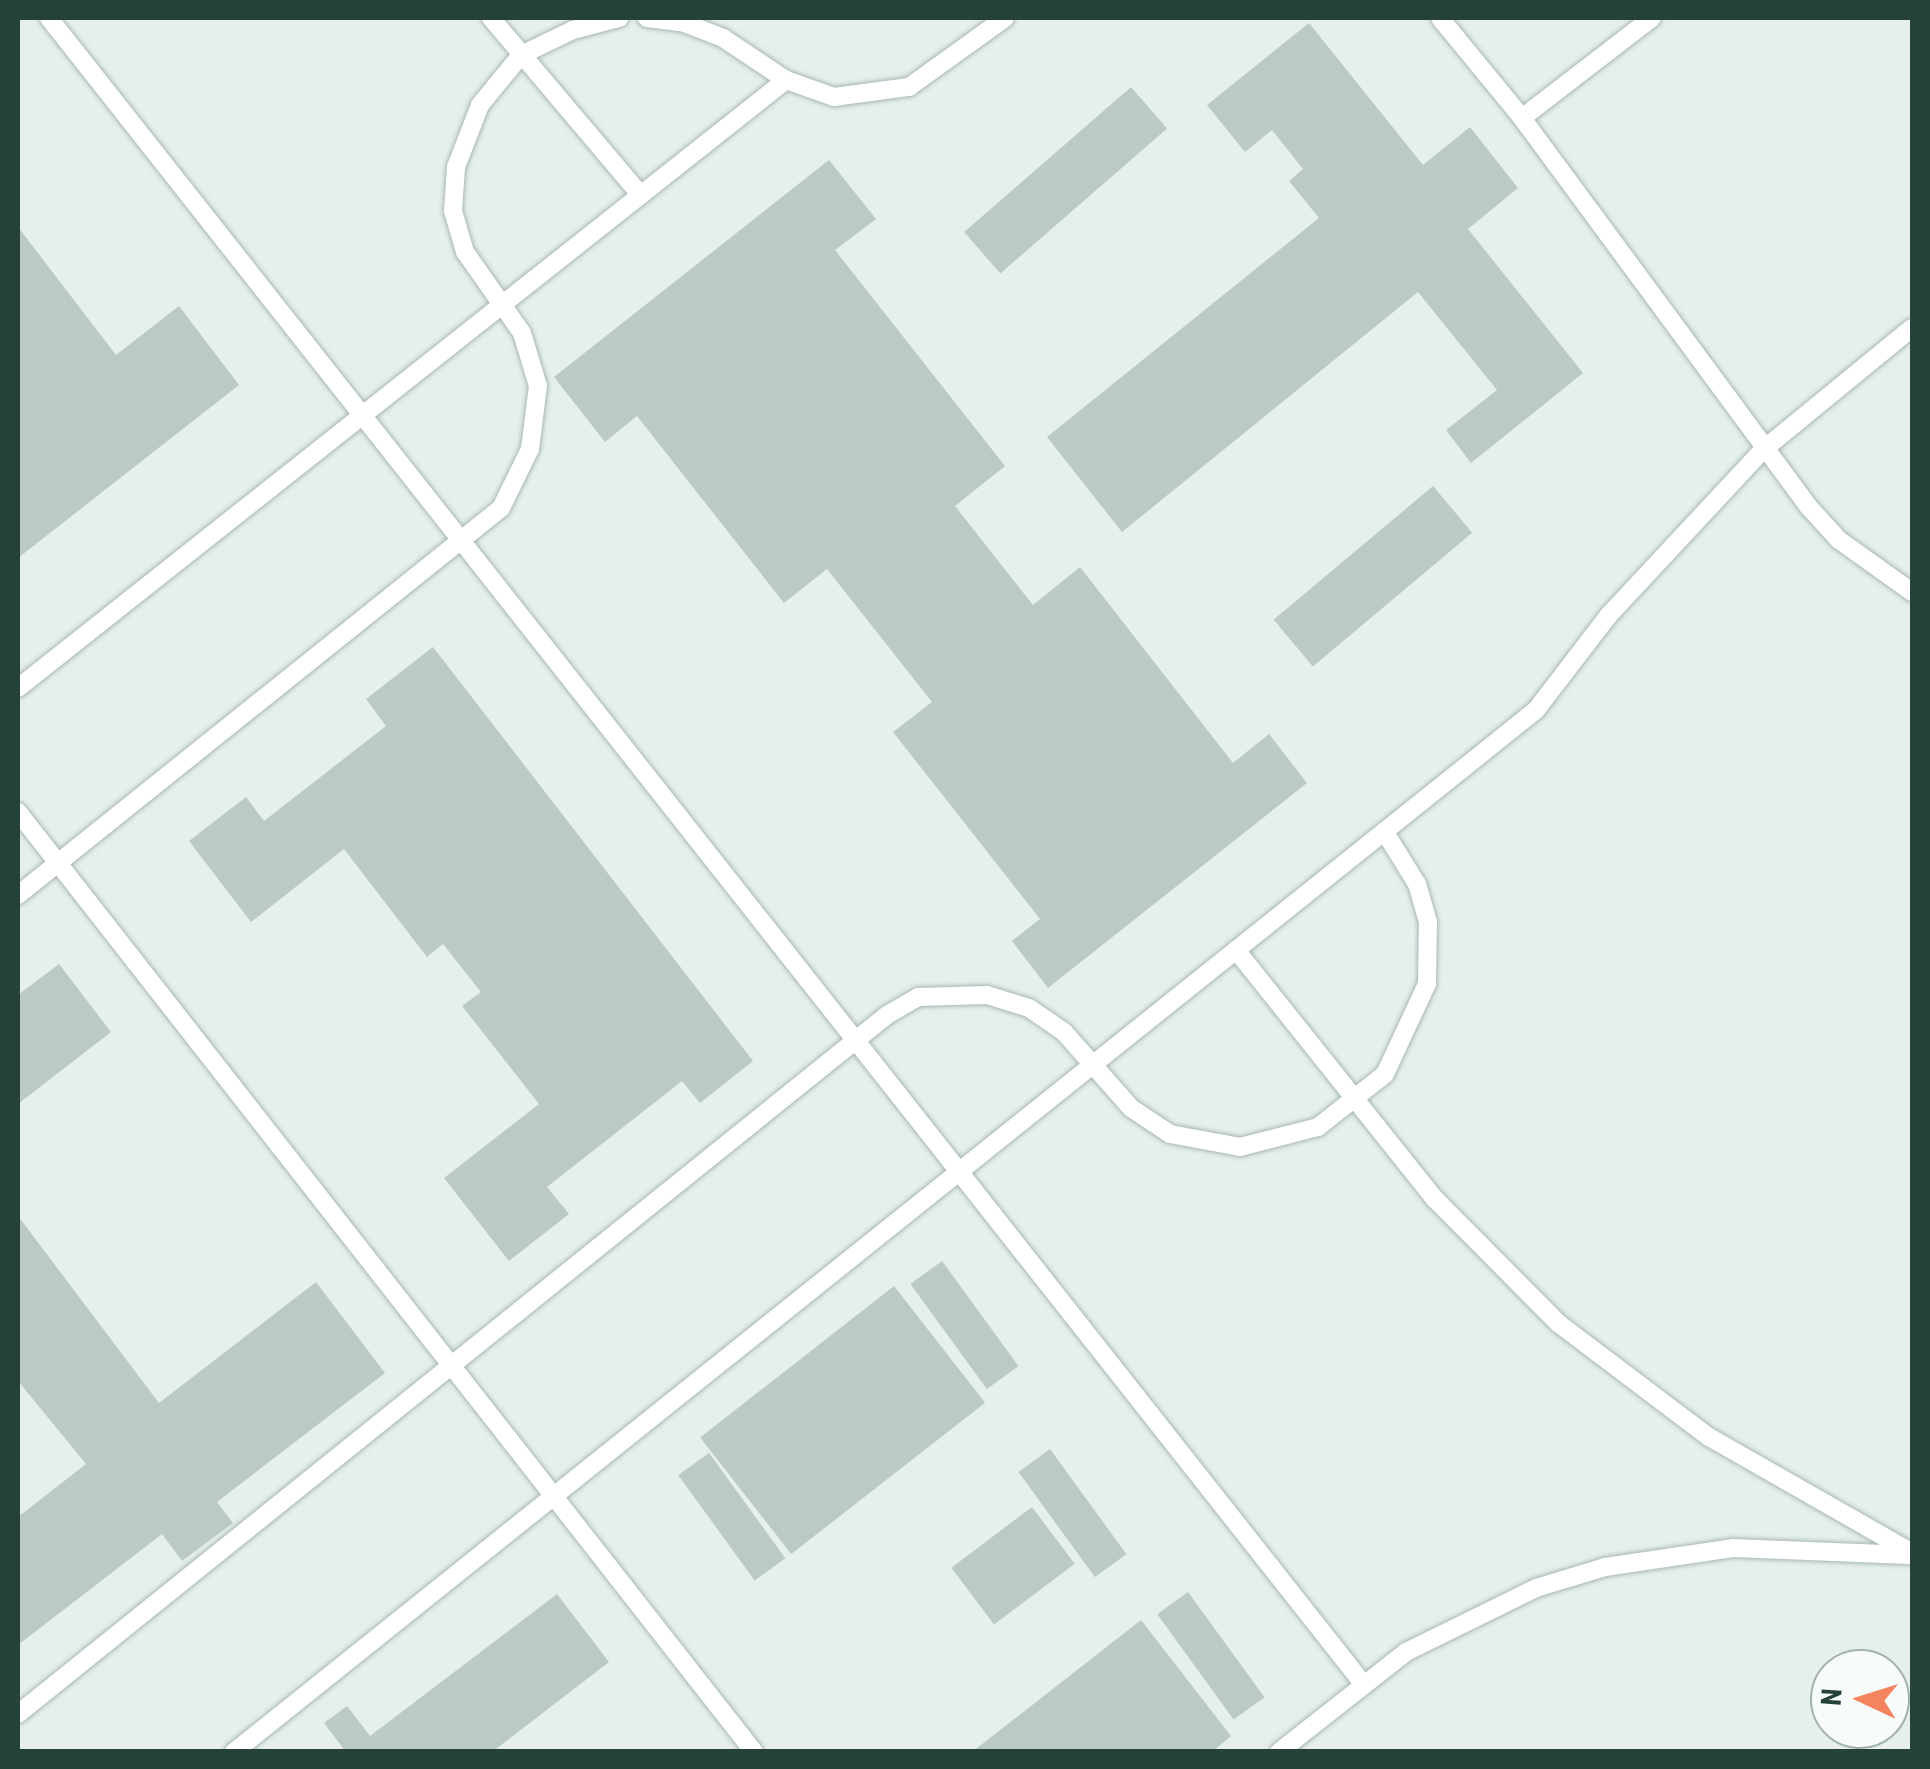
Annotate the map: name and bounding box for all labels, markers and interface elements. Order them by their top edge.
north arrow [1810,1649,1910,1749]
text: N [1815,1687,1849,1707]

